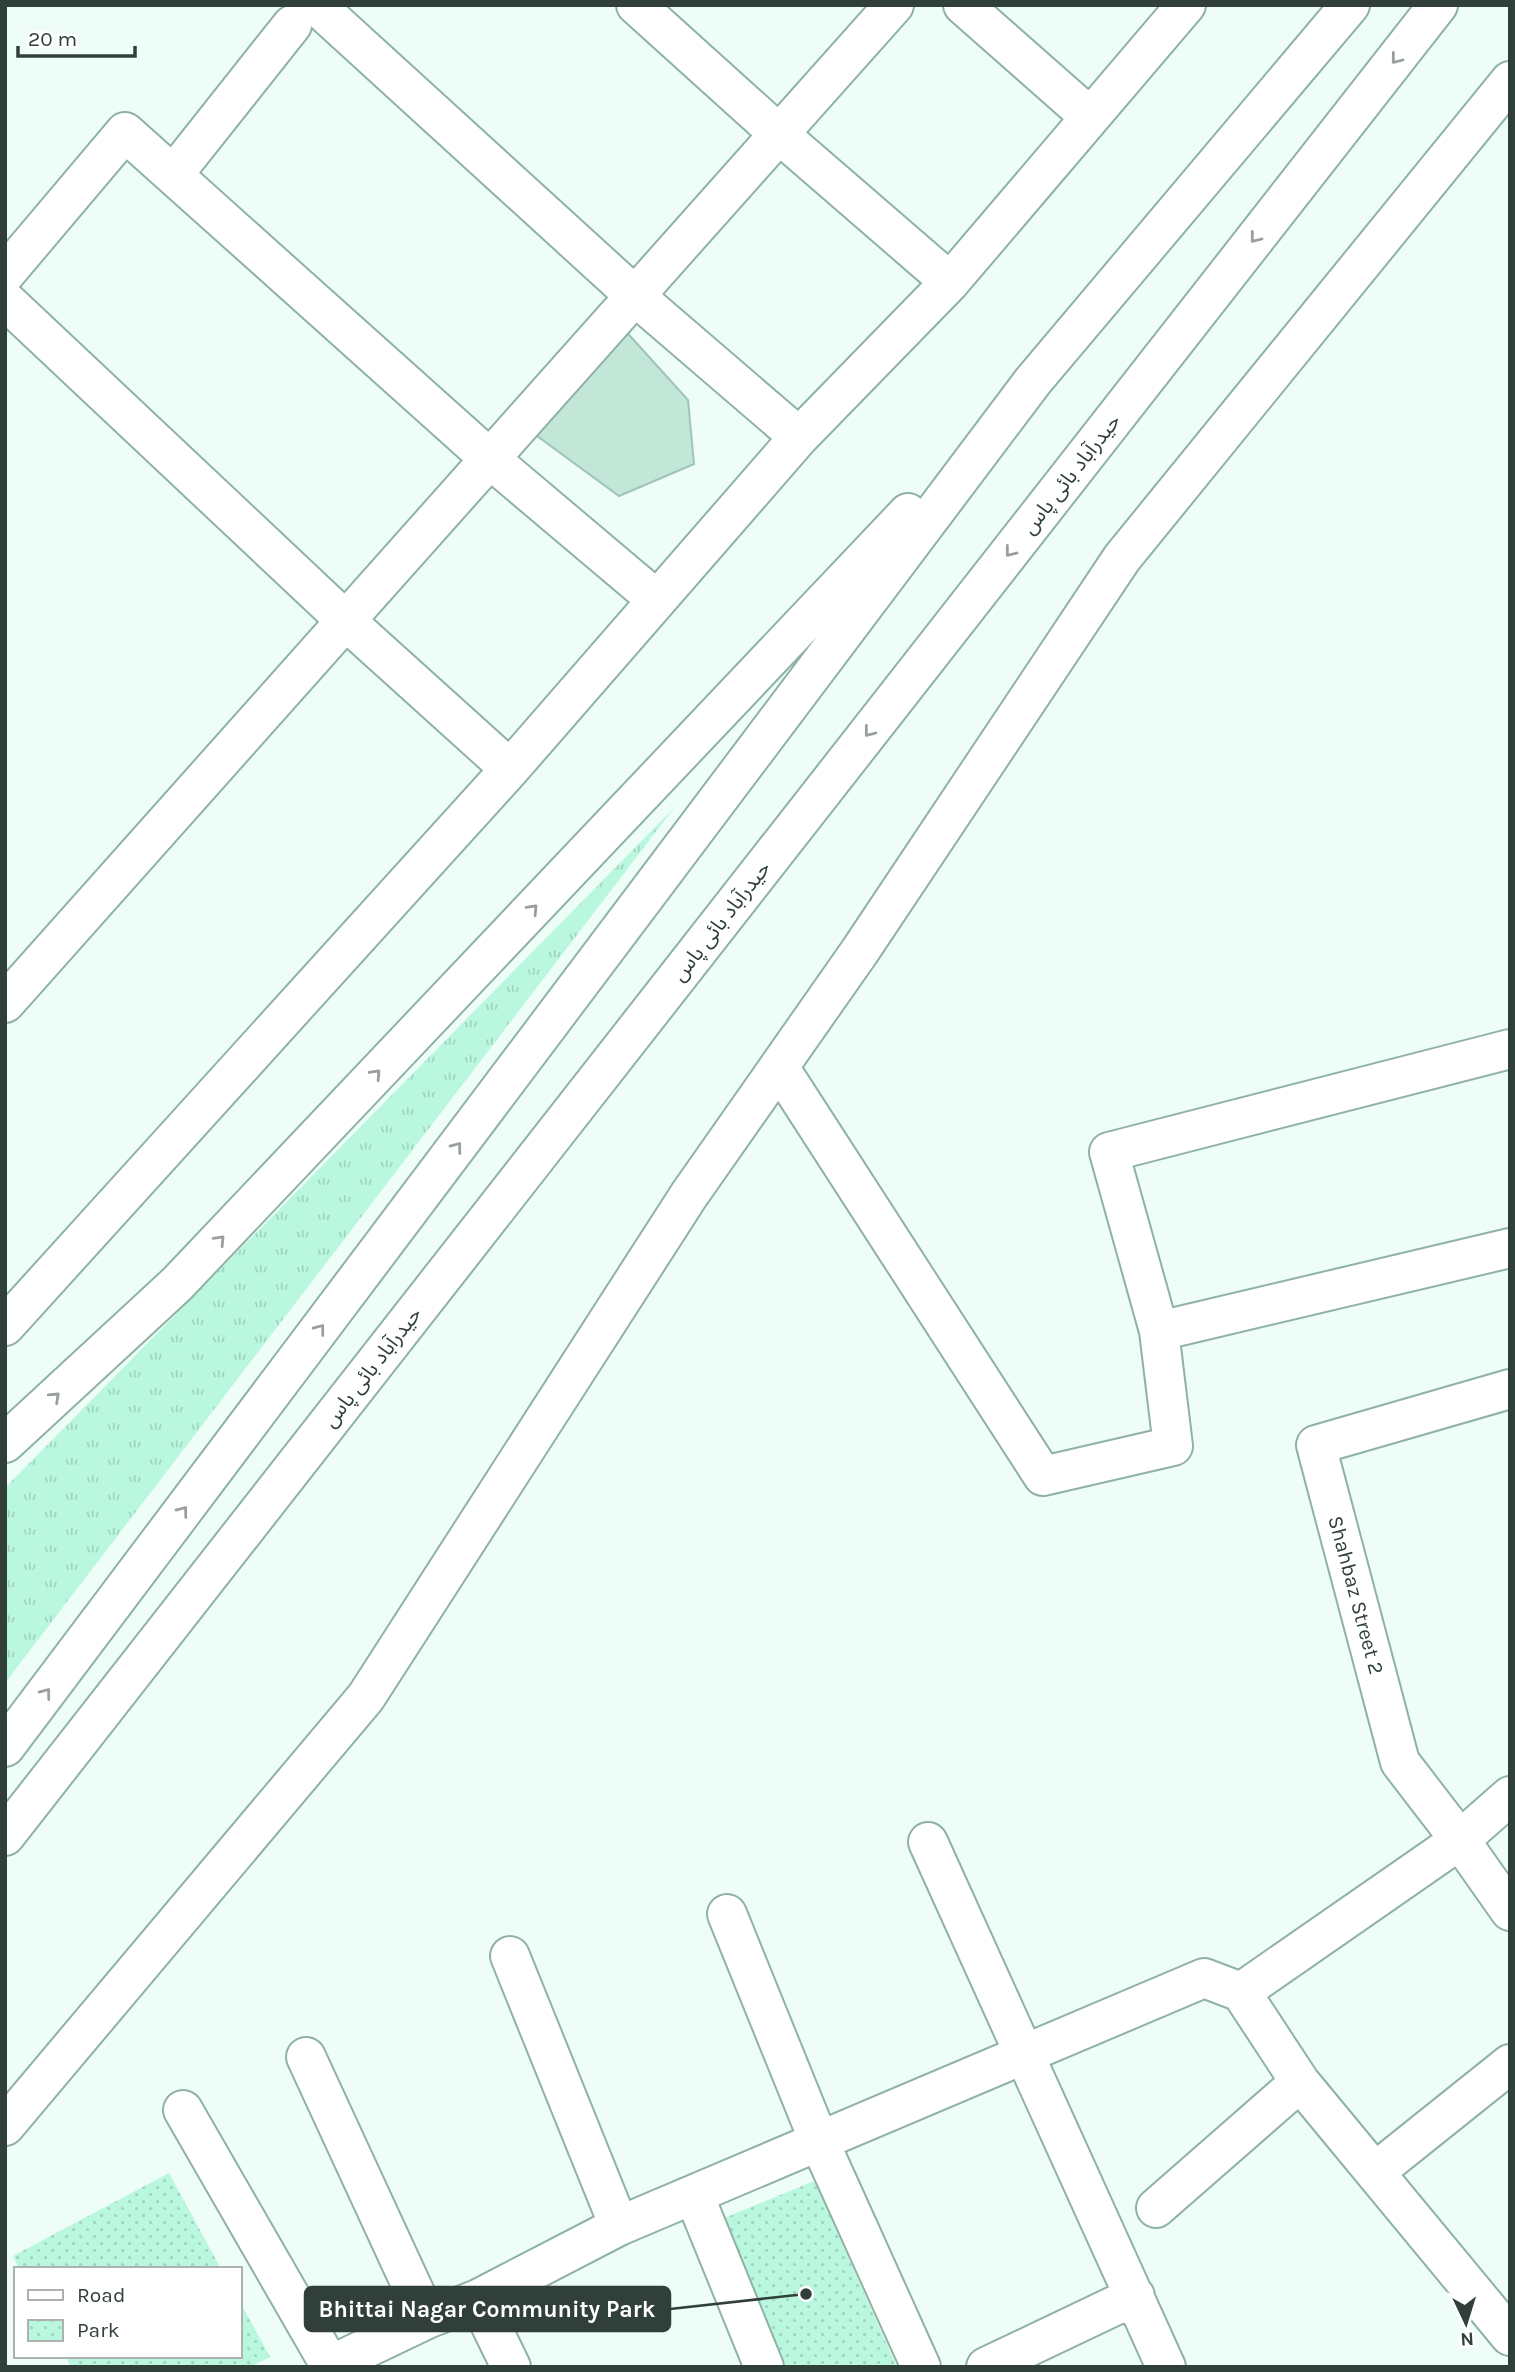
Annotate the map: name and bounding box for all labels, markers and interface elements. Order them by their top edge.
scale bar [18,14,135,58]
text: 20 m [28,27,77,51]
one-way arrow [1391,51,1404,64]
one-way arrow [1251,231,1264,243]
street label: حیدرآباد بائی پاس [1017,409,1126,540]
one-way arrow [1005,545,1018,557]
one-way arrow [865,724,878,736]
street label: حیدرآباد بائی پاس [667,856,776,987]
one-way arrow [524,904,537,917]
one-way arrow [368,1070,381,1083]
one-way arrow [448,1143,461,1155]
one-way arrow [211,1235,224,1248]
street label: حیدرآباد بائی پاس [318,1302,427,1433]
one-way arrow [311,1324,324,1337]
one-way arrow [47,1393,60,1405]
one-way arrow [175,1506,187,1519]
street label: Shahbaz Street 2 [1323,1513,1389,1677]
one-way arrow [38,1688,51,1701]
legend [14,2267,242,2358]
text: Road [77,2283,125,2307]
callout: Bhittai Nagar Community Park [305,2287,670,2331]
north arrow [1431,2288,1501,2358]
text: Bhittai Nagar Community Park [319,2296,656,2323]
text: Park [77,2318,120,2342]
text: N [1460,2328,1475,2350]

